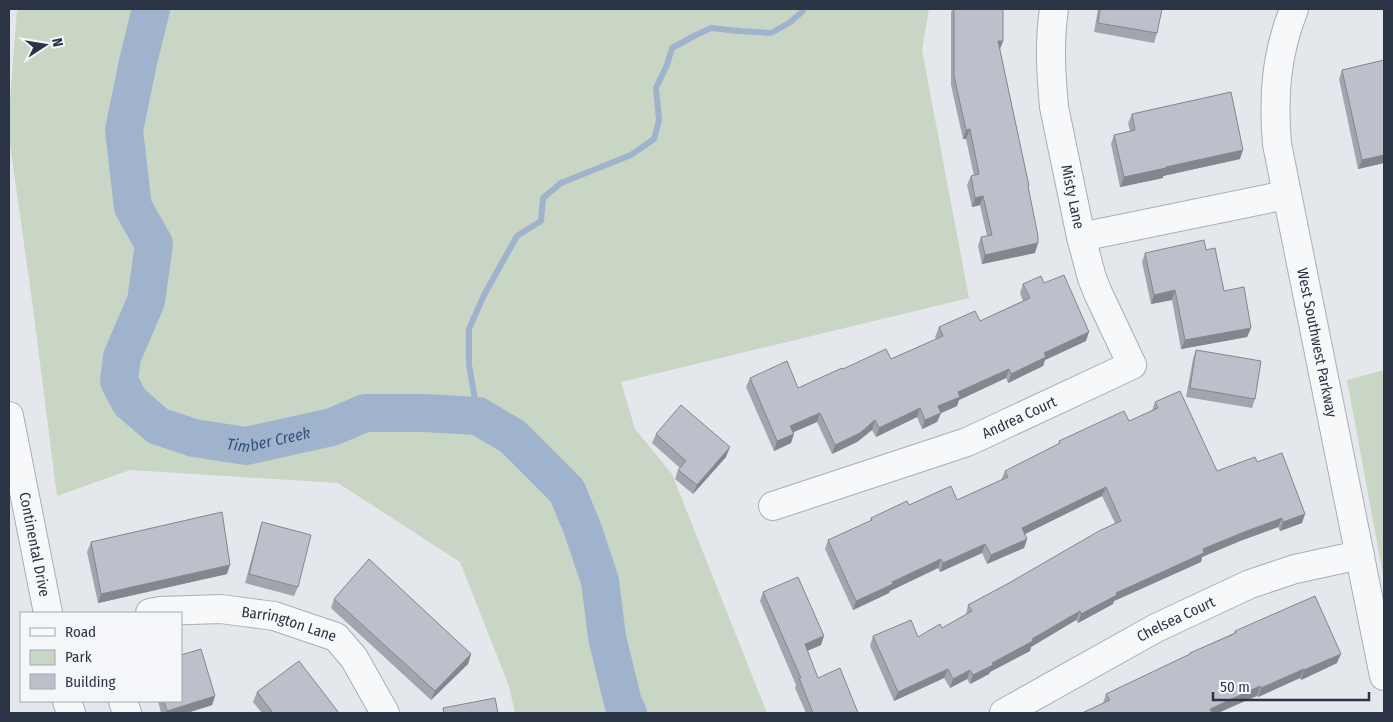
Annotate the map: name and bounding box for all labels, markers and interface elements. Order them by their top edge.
north arrow [20,20,70,70]
text: N [48,37,66,48]
street label: Misty Lane [1057,163,1088,231]
street label: West Southwest Parkway [1293,267,1341,419]
street label: Andrea Court [979,392,1059,443]
water label: Timber Creek [225,423,312,457]
street label: Continental Drive [15,491,54,598]
street label: Chelsea Court [1134,593,1218,646]
street label: Barrington Lane [240,603,339,645]
legend [20,612,182,702]
text: Road [65,623,96,641]
text: Park [65,648,92,666]
scale bar [1213,670,1369,702]
text: Building [65,673,116,691]
text: 50 m [1220,678,1250,696]

